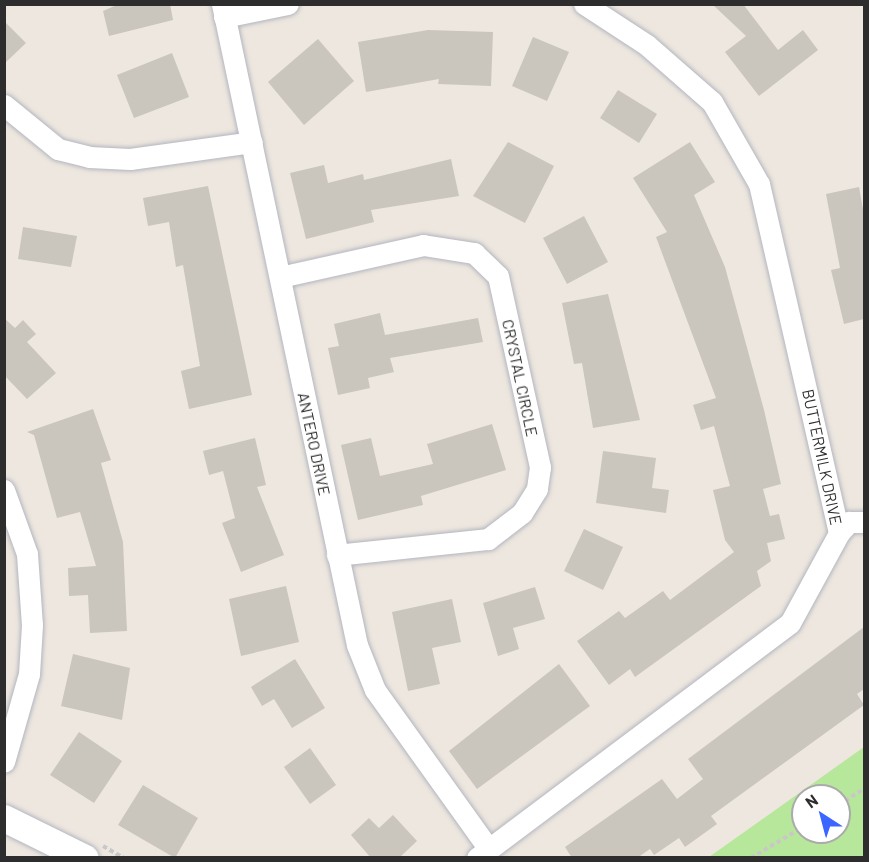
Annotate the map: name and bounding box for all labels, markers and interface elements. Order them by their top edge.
street label: CRYSTAL CIRCLE [498,318,542,438]
street label: BUTTERMILK DRIVE [798,387,846,527]
street label: ANTERO DRIVE [294,391,334,497]
north arrow [791,784,851,844]
text: N [801,790,821,811]

